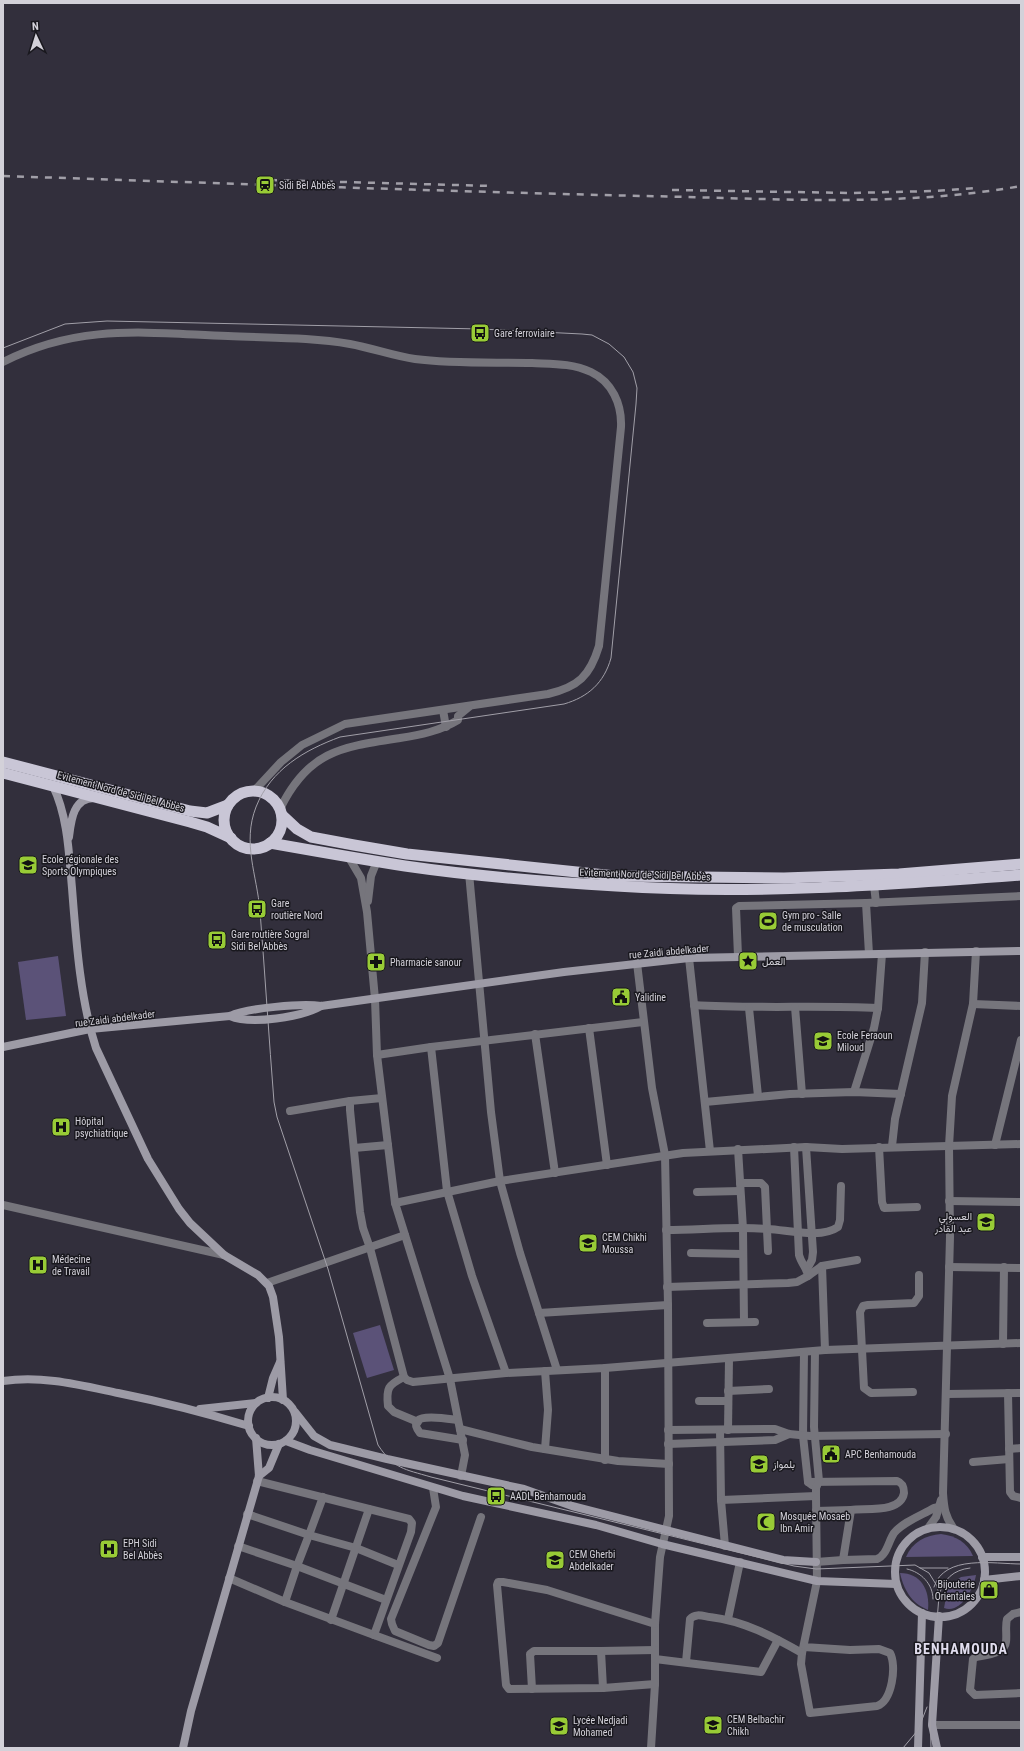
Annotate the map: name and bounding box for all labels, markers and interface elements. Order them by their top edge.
north arrow [16,16,56,56]
text: N [32,20,39,33]
station icon: Sidi Bel Abbès [254,174,276,196]
place label: Sidi Bel Abbès [279,180,336,191]
bus stop icon: Gare ferroviaire [469,322,491,344]
place label: Gare ferroviaire [494,328,555,339]
street label: Evitement Nord de Sidi Bel Abbès [56,769,186,814]
school or university icon: Ecole régionale des Sports Olympiques [17,854,39,876]
place label: Ecole régionale des Sports Olympiques [42,854,119,877]
street label: Evitement Nord de Sidi Bel Abbès [579,867,711,882]
bus stop icon: Gare routière Nord [246,898,268,920]
place label: Gare routière Nord [271,898,323,921]
sports icon: Gym pro - Salle de musculation [757,910,779,932]
place label: Gym pro - Salle de musculation [782,910,843,933]
bus stop icon: Gare routière Sogral Sidi Bel Abbès [206,929,228,951]
place label: Gare routière Sogral Sidi Bel Abbès [231,929,309,952]
street label: rue Zaidi abdelkader [629,943,710,960]
place icon: العمل [737,950,759,972]
pharmacy icon: Pharmacie sanour [365,951,387,973]
place label: العمل [762,956,785,967]
place label: Pharmacie sanour [390,957,462,968]
public building icon: Yalidine [610,986,632,1008]
place label: Yalidine [635,992,666,1003]
street label: rue Zaidi abdelkader [74,1008,156,1029]
school or university icon: Ecole Feraoun Miloud [812,1030,834,1052]
place label: Ecole Feraoun Miloud [837,1030,893,1053]
hospital icon: Hôpital psychiatrique [50,1116,72,1138]
place label: Hôpital psychiatrique [75,1116,128,1139]
place label: العسولي عبد القادر [934,1211,972,1235]
school or university icon: العسولي عبد القادر [975,1211,997,1233]
school or university icon: CEM Chikhi Moussa [577,1232,599,1254]
place label: CEM Chikhi Moussa [602,1232,647,1255]
hospital icon: Médecine de Travail [27,1254,49,1276]
place label: Médecine de Travail [52,1254,91,1277]
public building icon: APC Benhamouda [820,1443,842,1465]
place label: APC Benhamouda [845,1449,916,1460]
school or university icon: بلمواز [748,1453,770,1475]
place label: بلمواز [772,1459,795,1471]
bus stop icon: AADL Benhamouda [485,1485,507,1507]
place label: AADL Benhamouda [510,1491,586,1502]
mosque icon: Mosquée Mosaeb Ibn Amir [755,1511,777,1533]
place label: Mosquée Mosaeb Ibn Amir [780,1511,850,1534]
hospital icon: EPH Sidi Bel Abbès [98,1538,120,1560]
place label: EPH Sidi Bel Abbès [123,1538,163,1561]
school or university icon: CEM Gherbi Abdelkader [544,1549,566,1571]
place label: CEM Gherbi Abdelkader [569,1549,615,1572]
place label: Bijouterie Orientales [935,1579,975,1602]
shop icon: Bijouterie Orientales [978,1579,1000,1601]
district label: BENHAMOUDA [914,1641,1008,1657]
school or university icon: CEM Belbachir Chikh [702,1714,724,1736]
place label: CEM Belbachir Chikh [727,1714,784,1737]
school or university icon: Lycée Nedjadi Mohamed [548,1715,570,1737]
place label: Lycée Nedjadi Mohamed [573,1715,628,1738]

